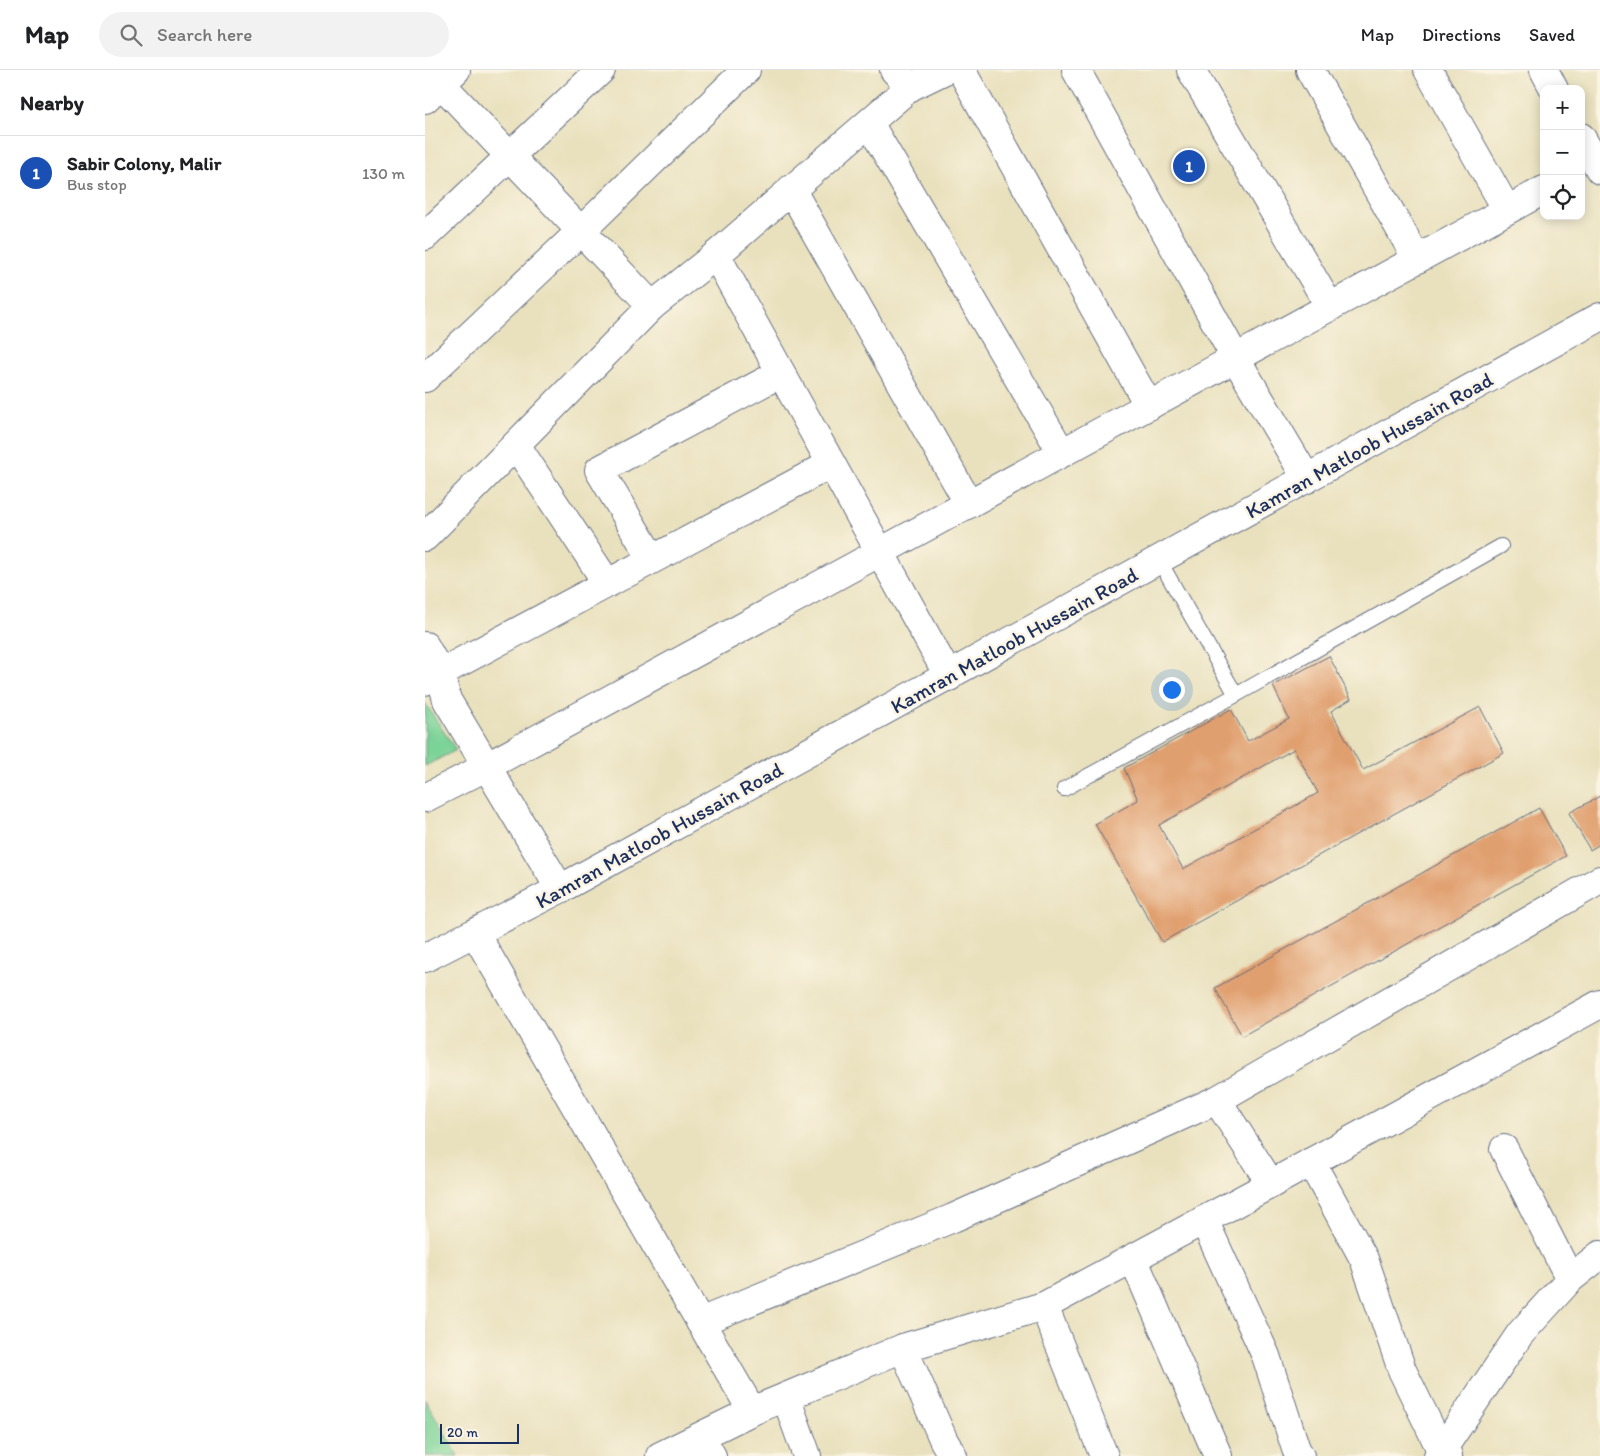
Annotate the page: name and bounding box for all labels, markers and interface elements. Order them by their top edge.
search box [99,12,449,57]
text: Map [25,20,69,49]
icon: search [117,21,145,49]
text: Search here [157,23,252,46]
text: Map [1361,24,1394,46]
text: Directions [1422,24,1501,46]
text: Saved [1529,24,1575,46]
map controls [1540,85,1585,220]
button: + [1540,85,1585,130]
text: Nearby [20,90,84,115]
button: − [1540,130,1585,175]
pin: 1 [1173,147,1205,185]
text: Sabir Colony, Malir [67,152,221,175]
text: 1 [32,164,40,183]
text: 130 m [362,164,405,183]
text: Bus stop [67,175,127,194]
button: locate [1540,175,1585,220]
street label: Kamran Matloob Hussain Road [1241,366,1497,524]
street label: Kamran Matloob Hussain Road [886,561,1142,719]
your location [1159,677,1185,703]
street label: Kamran Matloob Hussain Road [531,756,787,914]
scale bar [440,1421,519,1444]
text: 20 m [447,1424,478,1441]

